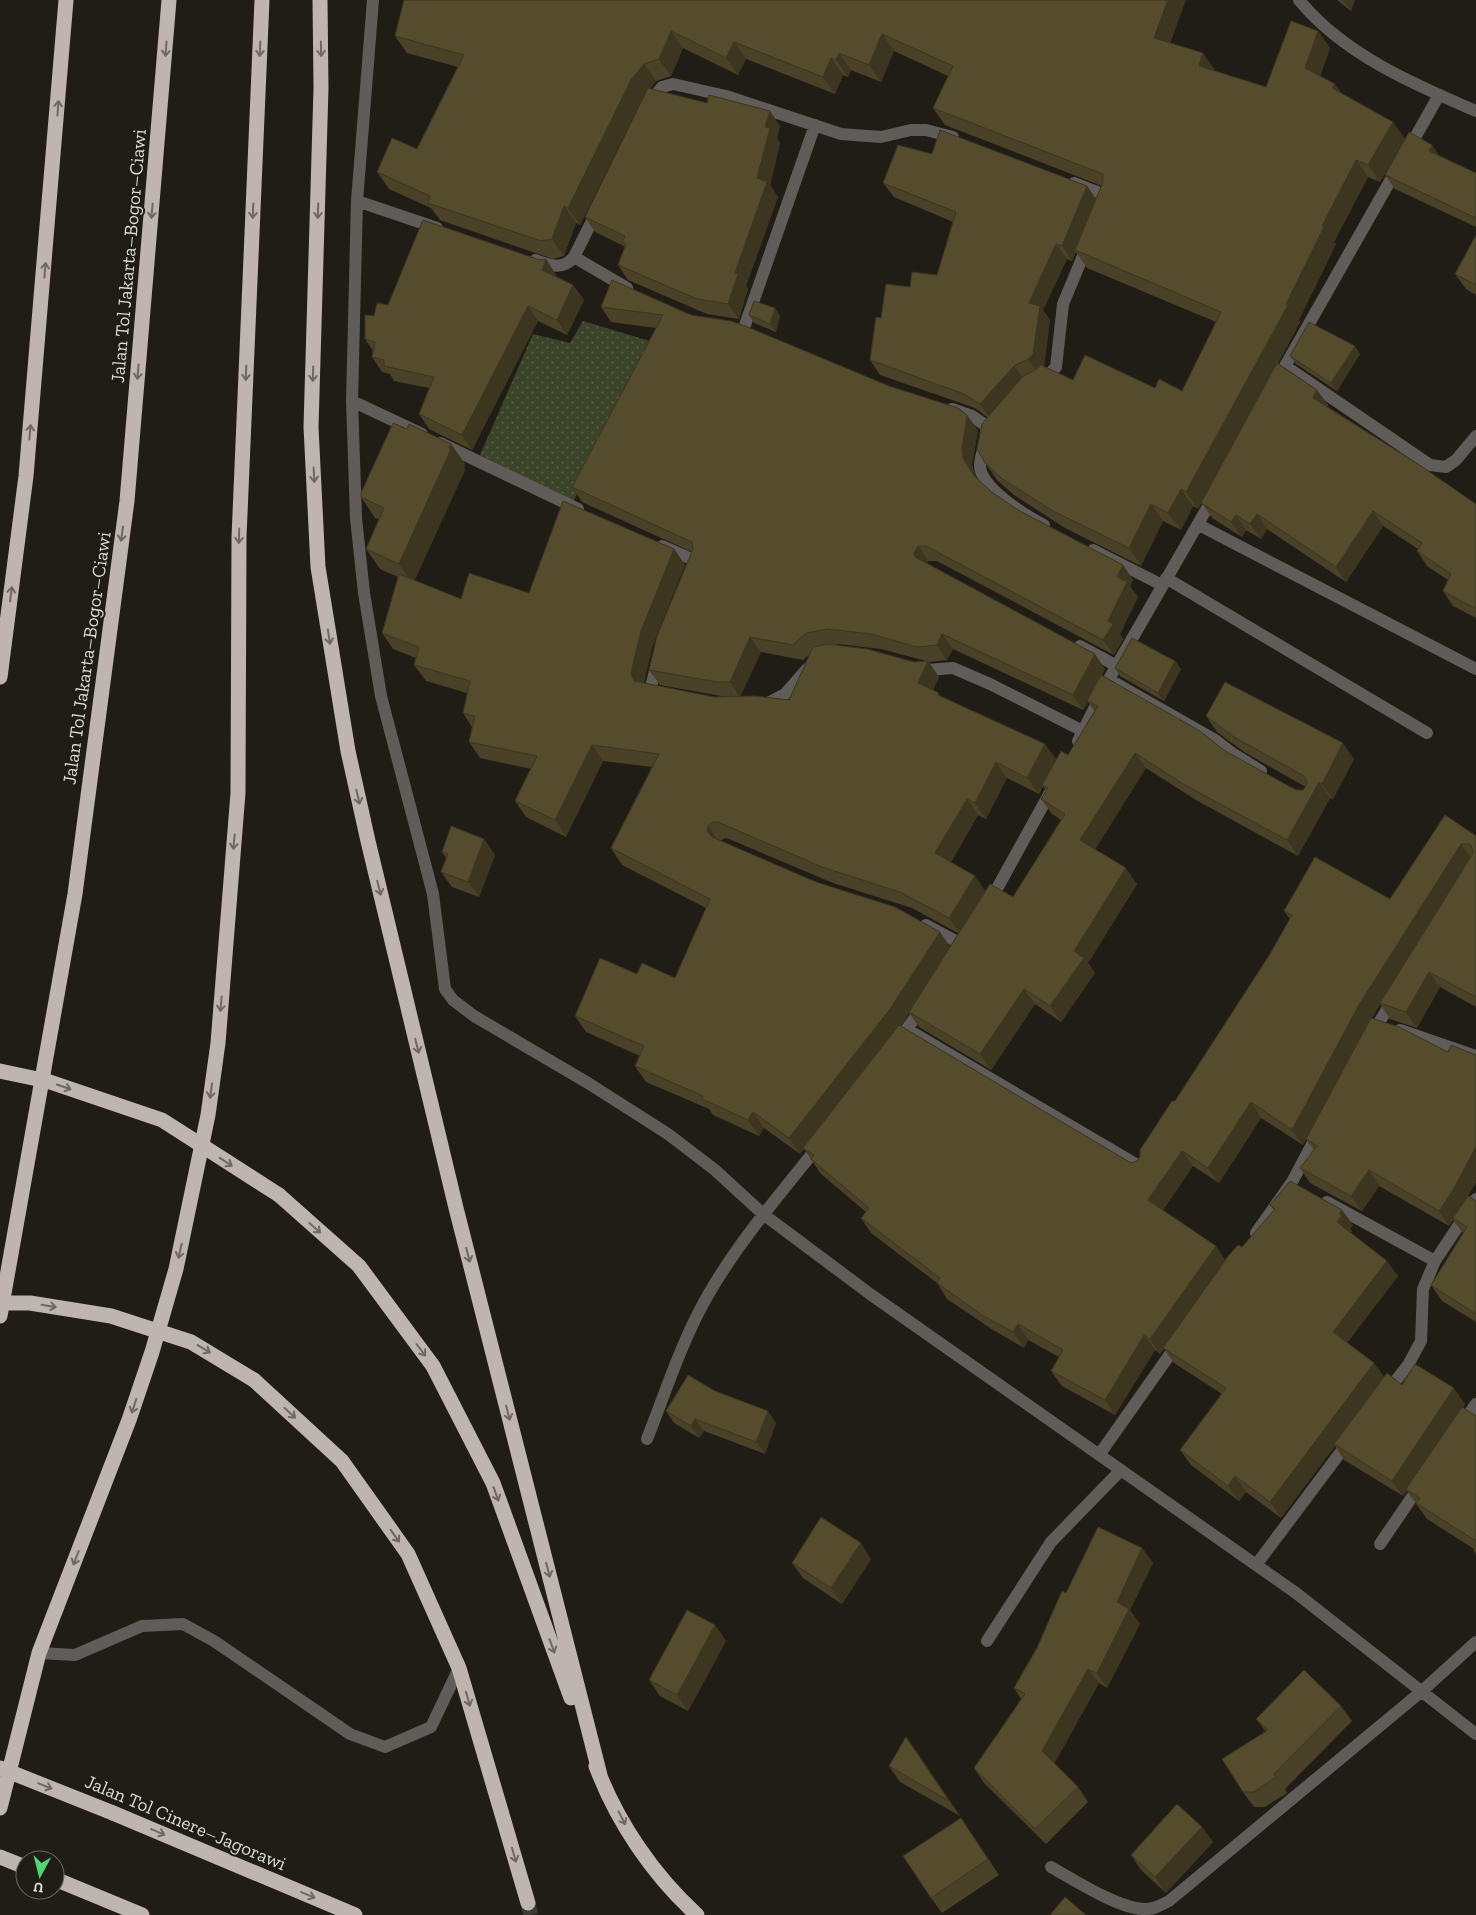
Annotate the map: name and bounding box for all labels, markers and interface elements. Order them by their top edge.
one-way arrow [162,40,171,56]
one-way arrow [255,40,264,56]
one-way arrow [316,40,326,56]
one-way arrow [53,101,63,117]
street label: Jalan Tol Jakarta–Bogor–Ciawi [106,128,151,384]
one-way arrow [148,202,157,218]
one-way arrow [248,203,257,219]
one-way arrow [313,203,322,219]
one-way arrow [40,263,49,279]
one-way arrow [133,364,143,380]
one-way arrow [241,365,250,381]
one-way arrow [308,365,318,381]
one-way arrow [25,424,35,440]
one-way arrow [309,467,318,483]
one-way arrow [117,526,127,542]
one-way arrow [234,528,244,544]
street label: Jalan Tol Jakarta–Bogor–Ciawi [57,530,116,786]
one-way arrow [6,586,16,602]
one-way arrow [325,628,335,644]
one-way arrow [354,788,363,804]
one-way arrow [229,834,238,850]
one-way arrow [375,880,384,896]
one-way arrow [216,996,226,1012]
one-way arrow [413,1038,422,1054]
one-way arrow [56,1083,72,1092]
one-way arrow [206,1083,216,1099]
one-way arrow [219,1157,233,1167]
one-way arrow [309,1222,322,1234]
one-way arrow [175,1242,184,1258]
one-way arrow [464,1247,473,1263]
one-way arrow [40,1302,56,1312]
one-way arrow [416,1343,426,1357]
one-way arrow [197,1345,211,1355]
one-way arrow [129,1398,138,1414]
one-way arrow [504,1404,513,1420]
one-way arrow [284,1407,297,1419]
one-way arrow [492,1485,501,1501]
one-way arrow [390,1529,400,1543]
one-way arrow [71,1550,80,1565]
one-way arrow [544,1562,553,1578]
one-way arrow [548,1638,557,1653]
one-way arrow [464,1691,473,1707]
street label: Jalan Tol Cinere–Jagorawi [82,1770,290,1875]
one-way arrow [37,1782,52,1791]
one-way arrow [618,1810,627,1825]
one-way arrow [150,1828,165,1837]
one-way arrow [510,1847,520,1863]
north arrow [15,1850,65,1900]
text: U [32,1878,45,1896]
one-way arrow [300,1891,315,1900]

